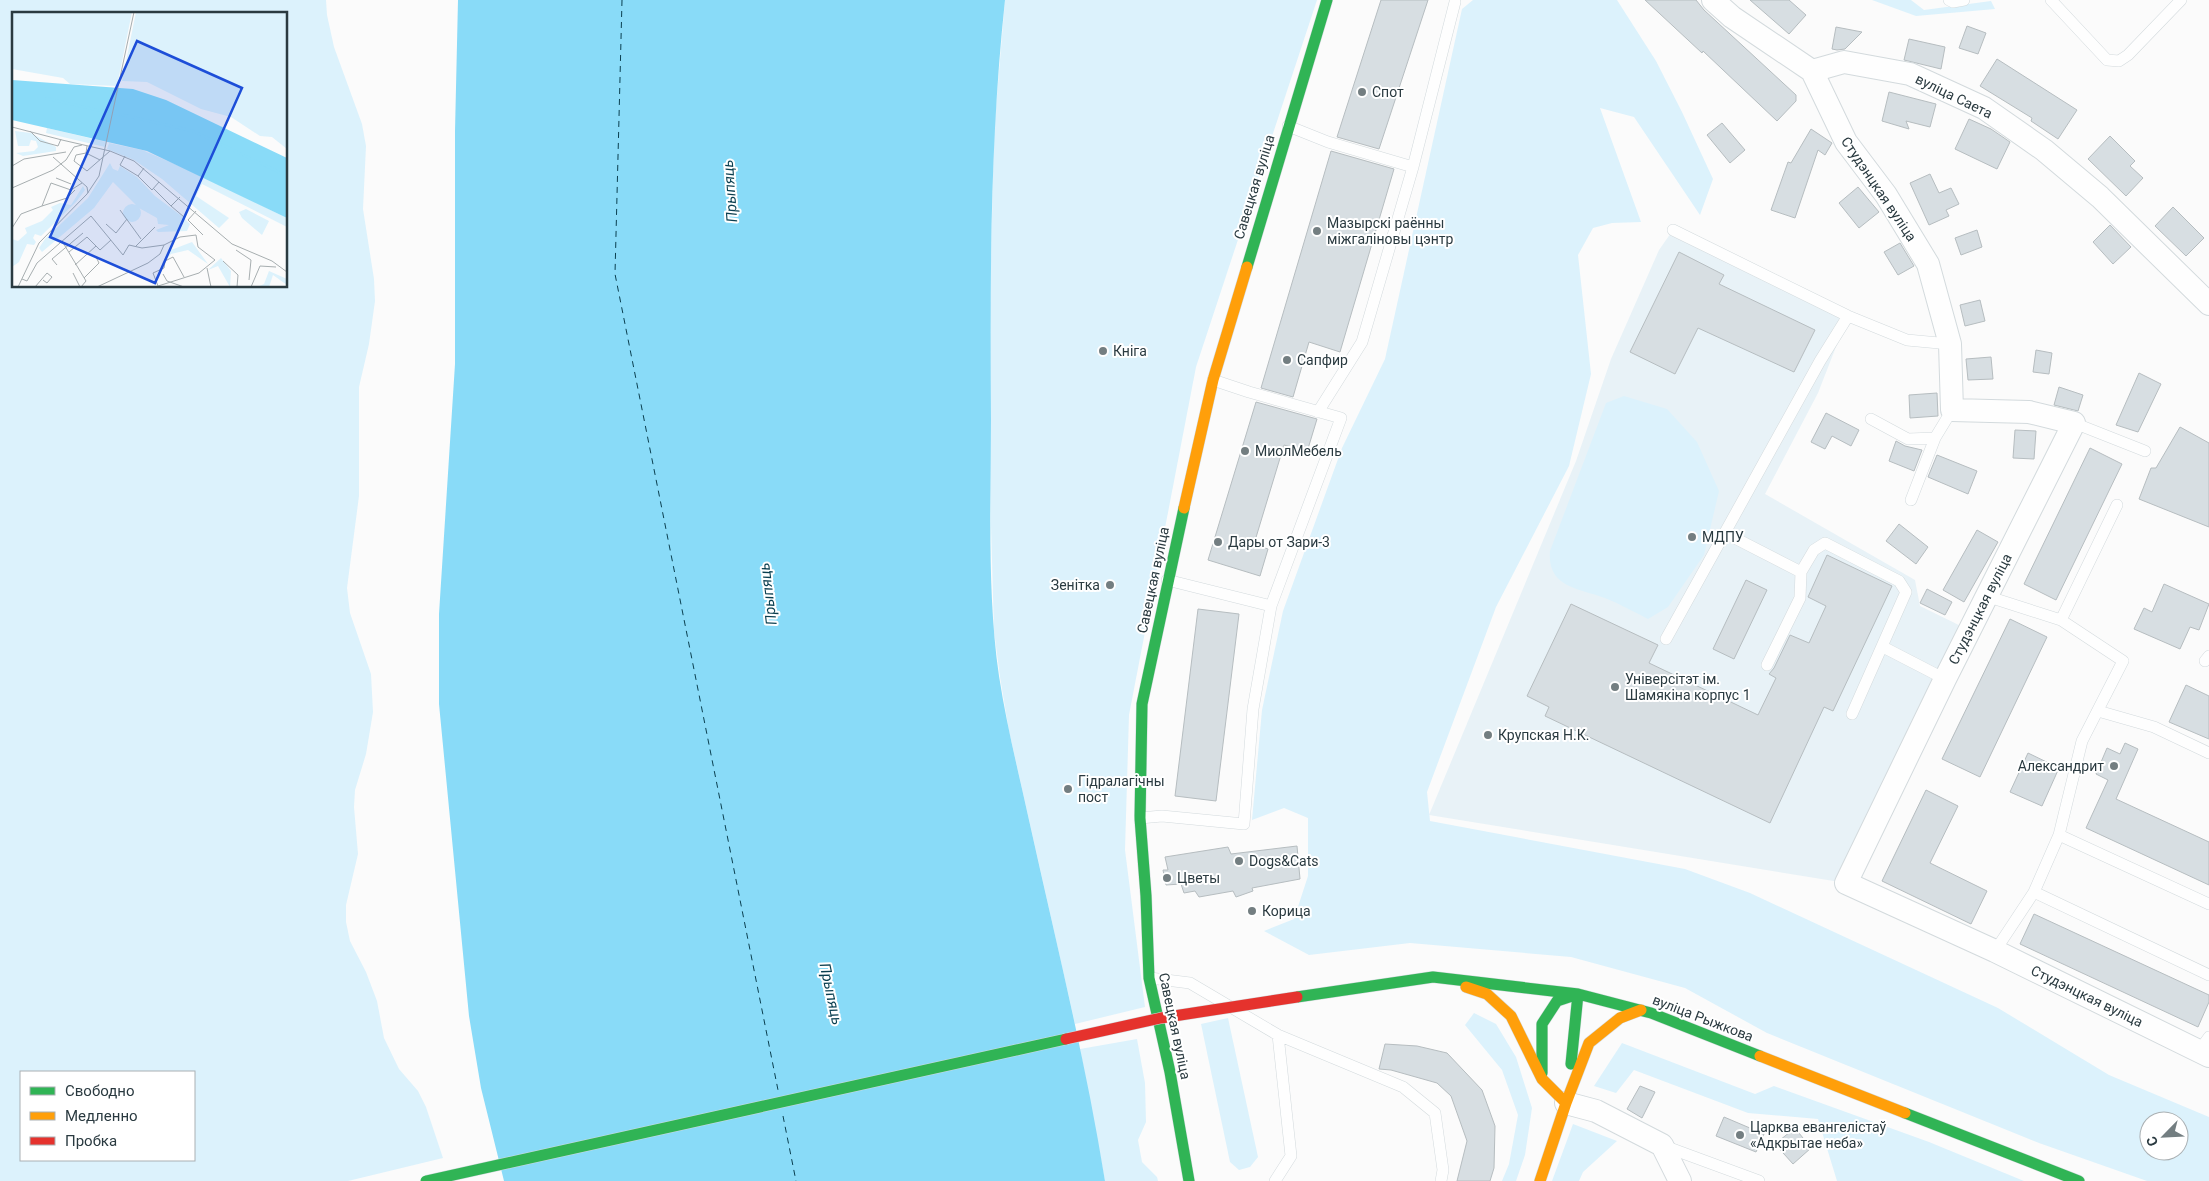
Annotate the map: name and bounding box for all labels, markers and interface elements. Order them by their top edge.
inset map [12,12,288,288]
street label: вуліца Саета [1913,71,1995,121]
place label: Спот [1372,84,1404,100]
marker: Спот [1356,86,1368,98]
street label: Савецкая вуліца [1230,133,1278,241]
street label: Студэнцкая вуліца [1838,134,1920,244]
water label: Прыпяць [719,159,741,223]
place label: Мазырскі раённы міжгаліновы цэнтр [1327,215,1454,247]
marker: Мазырскі раённы міжгаліновы цэнтр [1311,225,1323,237]
place label: Кніга [1113,343,1147,359]
marker: Кніга [1097,345,1109,357]
place label: Сапфир [1297,352,1348,368]
marker: Сапфир [1281,354,1293,366]
place label: МиолМебель [1255,443,1342,459]
marker: МиолМебель [1239,445,1251,457]
street label: Савецкая вуліца [1134,525,1172,635]
place label: МДПУ [1702,529,1744,545]
marker: МДПУ [1686,531,1698,543]
place label: Дары от Зари-3 [1228,534,1330,550]
marker: Дары от Зари-3 [1212,536,1224,548]
street label: Студэнцкая вуліца [1945,551,2015,667]
water label: Прыпяць [755,562,781,626]
place label: Зенітка [1051,577,1100,593]
marker: Зенітка [1104,579,1116,591]
place label: Універсітэт ім. Шамякіна корпус 1 [1625,671,1751,703]
marker: Універсітэт ім. Шамякіна корпус 1 [1609,681,1621,693]
place label: Крупская Н.К. [1498,727,1589,743]
marker: Крупская Н.К. [1482,729,1494,741]
place label: Александрит [2018,758,2104,774]
marker: Александрит [2108,760,2120,772]
place label: Гідралагічны пост [1078,773,1165,805]
marker: Гідралагічны пост [1062,783,1074,795]
place label: Dogs&Cats [1249,853,1319,869]
marker: Dogs&Cats [1233,855,1245,867]
place label: Цветы [1177,870,1220,886]
marker: Цветы [1161,872,1173,884]
place label: Корица [1262,903,1311,919]
marker: Корица [1246,905,1258,917]
water label: Прыпяць [816,961,846,1027]
street label: Студэнцкая вуліца [2028,962,2146,1030]
street label: Савецкая вуліца [1156,971,1194,1081]
street label: вуліца Рыжкова [1650,991,1756,1045]
legend [20,1071,195,1161]
text: Свободно [65,1082,134,1100]
text: Медленно [65,1107,138,1125]
north arrow [2139,1111,2189,1161]
place label: Царква евангелістаў «Адкрытае неба» [1750,1119,1887,1151]
marker: Царква евангелістаў «Адкрытае неба» [1734,1129,1746,1141]
text: Пробка [65,1132,117,1150]
text: С [2143,1134,2161,1149]

